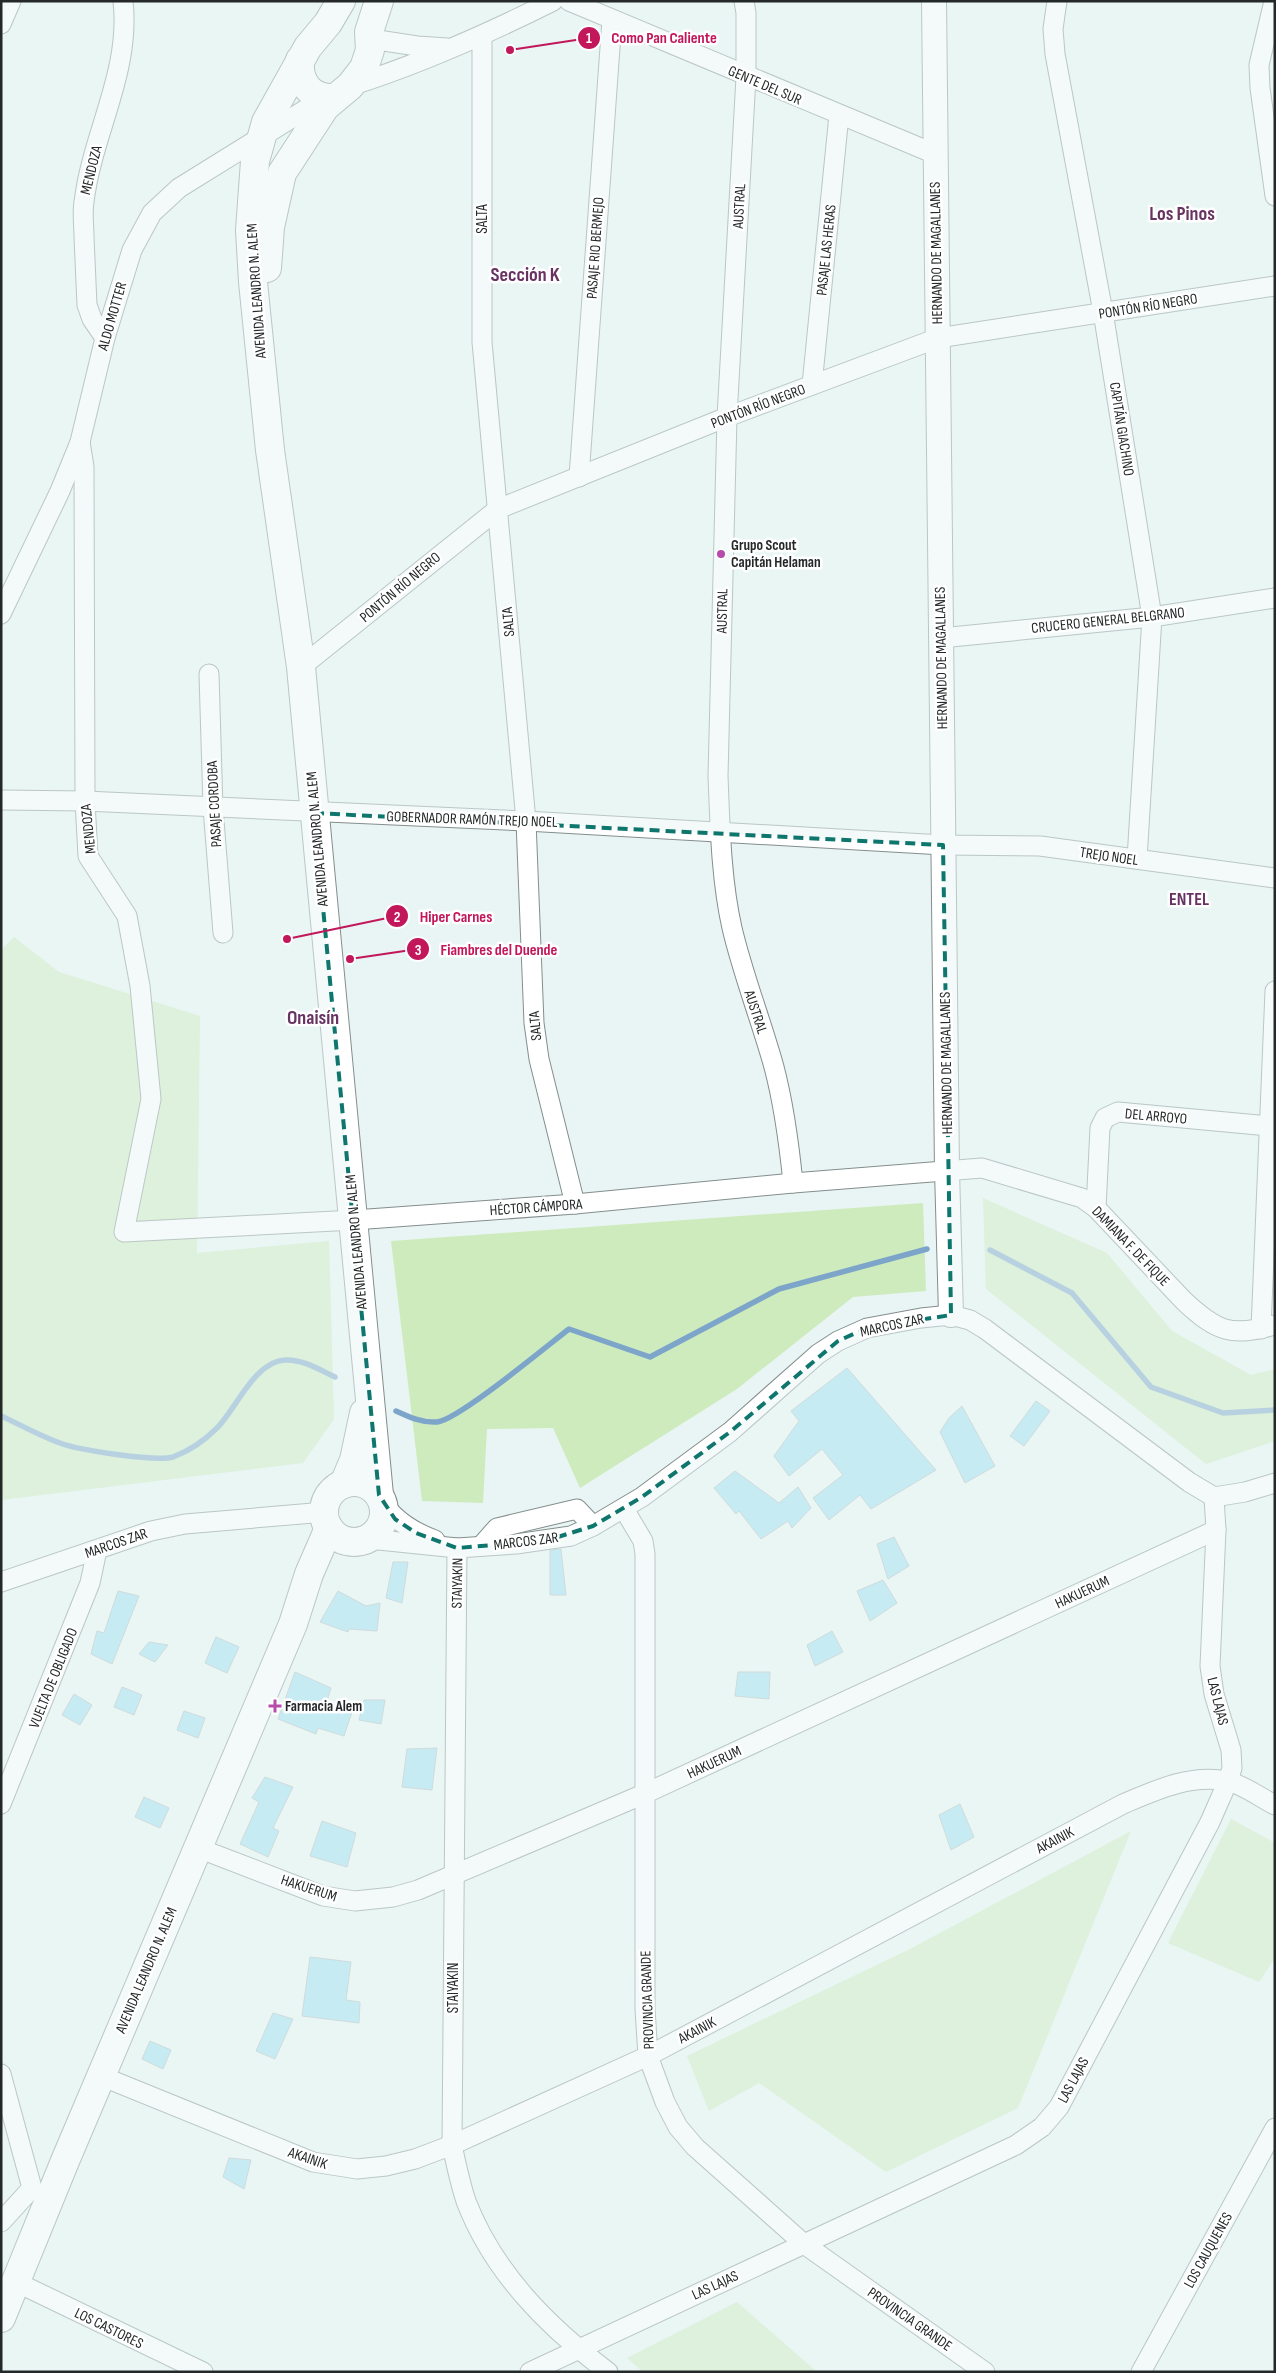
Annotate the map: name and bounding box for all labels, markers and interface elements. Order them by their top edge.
callout: Como Pan Caliente [577,22,727,53]
text: 1 [586,29,592,48]
text: Como Pan Caliente [611,29,717,48]
street label: GENTE DEL SUR [725,61,805,110]
street label: MENDOZA [76,143,107,197]
street label: HERNANDO DE MAGALLANES [926,182,947,324]
street label: AUSTRAL [729,183,750,230]
street label: PASAJE RIO BERMEJO [582,196,609,300]
district label: Los Pinos [1149,202,1215,226]
street label: SALTA [473,204,492,234]
street label: PASAJE LAS HERAS [812,204,841,297]
street label: AVENIDA LEANDRO N. ALEM [242,223,271,360]
district label: Sección K [490,263,560,287]
street label: ALDO MOTTER [93,280,131,354]
street label: PONTÓN RÍO NEGRO [1097,289,1199,324]
street label: PONTÓN RÍO NEGRO [708,380,808,433]
street label: CAPITÁN GIACHINO [1105,381,1138,477]
place label: Grupo Scout Capitán Helaman [731,536,821,572]
street label: PONTÓN RÍO NEGRO [356,548,445,627]
marker: Grupo Scout Capitán Helaman [715,548,727,560]
street label: HERNANDO DE MAGALLANES [931,587,952,729]
street label: AUSTRAL [713,588,732,635]
street label: CRUCERO GENERAL BELGRANO [1030,603,1186,638]
street label: SALTA [498,606,519,637]
street label: PASAJE CORDOBA [203,760,226,848]
street label: AVENIDA LEANDRO N. ALEM [302,771,333,908]
street label: MENDOZA [76,803,101,855]
street label: GOBERNADOR RAMÓN TREJO NOEL [386,807,558,832]
street label: TREJO NOEL [1078,843,1140,870]
district label: ENTEL [1169,889,1209,910]
callout: Hiper Carnes [384,901,502,932]
text: 2 [394,908,400,927]
text: Hiper Carnes [420,908,492,927]
callout: Fiambres del Duende [406,934,567,965]
text: 3 [415,941,422,960]
text: Fiambres del Duende [441,941,558,960]
street label: AUSTRAL [739,987,772,1037]
street label: HERNANDO DE MAGALLANES [936,992,957,1134]
district label: Onaisín [287,1006,339,1030]
street label: SALTA [525,1010,546,1041]
street label: DEL ARROYO [1124,1104,1188,1129]
street label: AVENIDA LEANDRO N. ALEM [341,1174,372,1311]
street label: HÉCTOR CÁMPORA [489,1195,584,1220]
street label: DAMIANA F. DE FIQUE [1088,1202,1174,1290]
street label: MARCOS ZAR [858,1309,926,1342]
street label: MARCOS ZAR [82,1524,150,1563]
street label: MARCOS ZAR [493,1528,560,1555]
street label: STAIYAKIN [448,1558,467,1609]
street label: HAKUERUM [1052,1572,1112,1613]
street label: VUELTA DE OBLIGADO [25,1625,82,1731]
street label: LAS LAJAS [1202,1675,1233,1727]
place label: Farmacia Alem [285,1697,362,1716]
marker: Farmacia Alem [269,1700,281,1712]
street label: HAKUERUM [684,1742,744,1783]
street label: AKAINIK [1032,1823,1078,1859]
street label: HAKUERUM [279,1871,339,1906]
street label: AVENIDA LEANDRO N. ALEM [111,1904,182,2037]
street label: PROVINCIA GRANDE [636,1950,659,2050]
street label: STAIYAKIN [444,1963,463,2013]
street label: AKAINIK [674,2013,720,2049]
street label: LAS LAJAS [1054,2054,1093,2106]
street label: AKAINIK [285,2143,330,2174]
street label: LOS CAUQUENES [1180,2209,1237,2291]
street label: LAS LAJAS [689,2266,741,2304]
street label: PROVINCIA GRANDE [864,2283,956,2356]
street label: LOS CASTORES [71,2304,146,2353]

